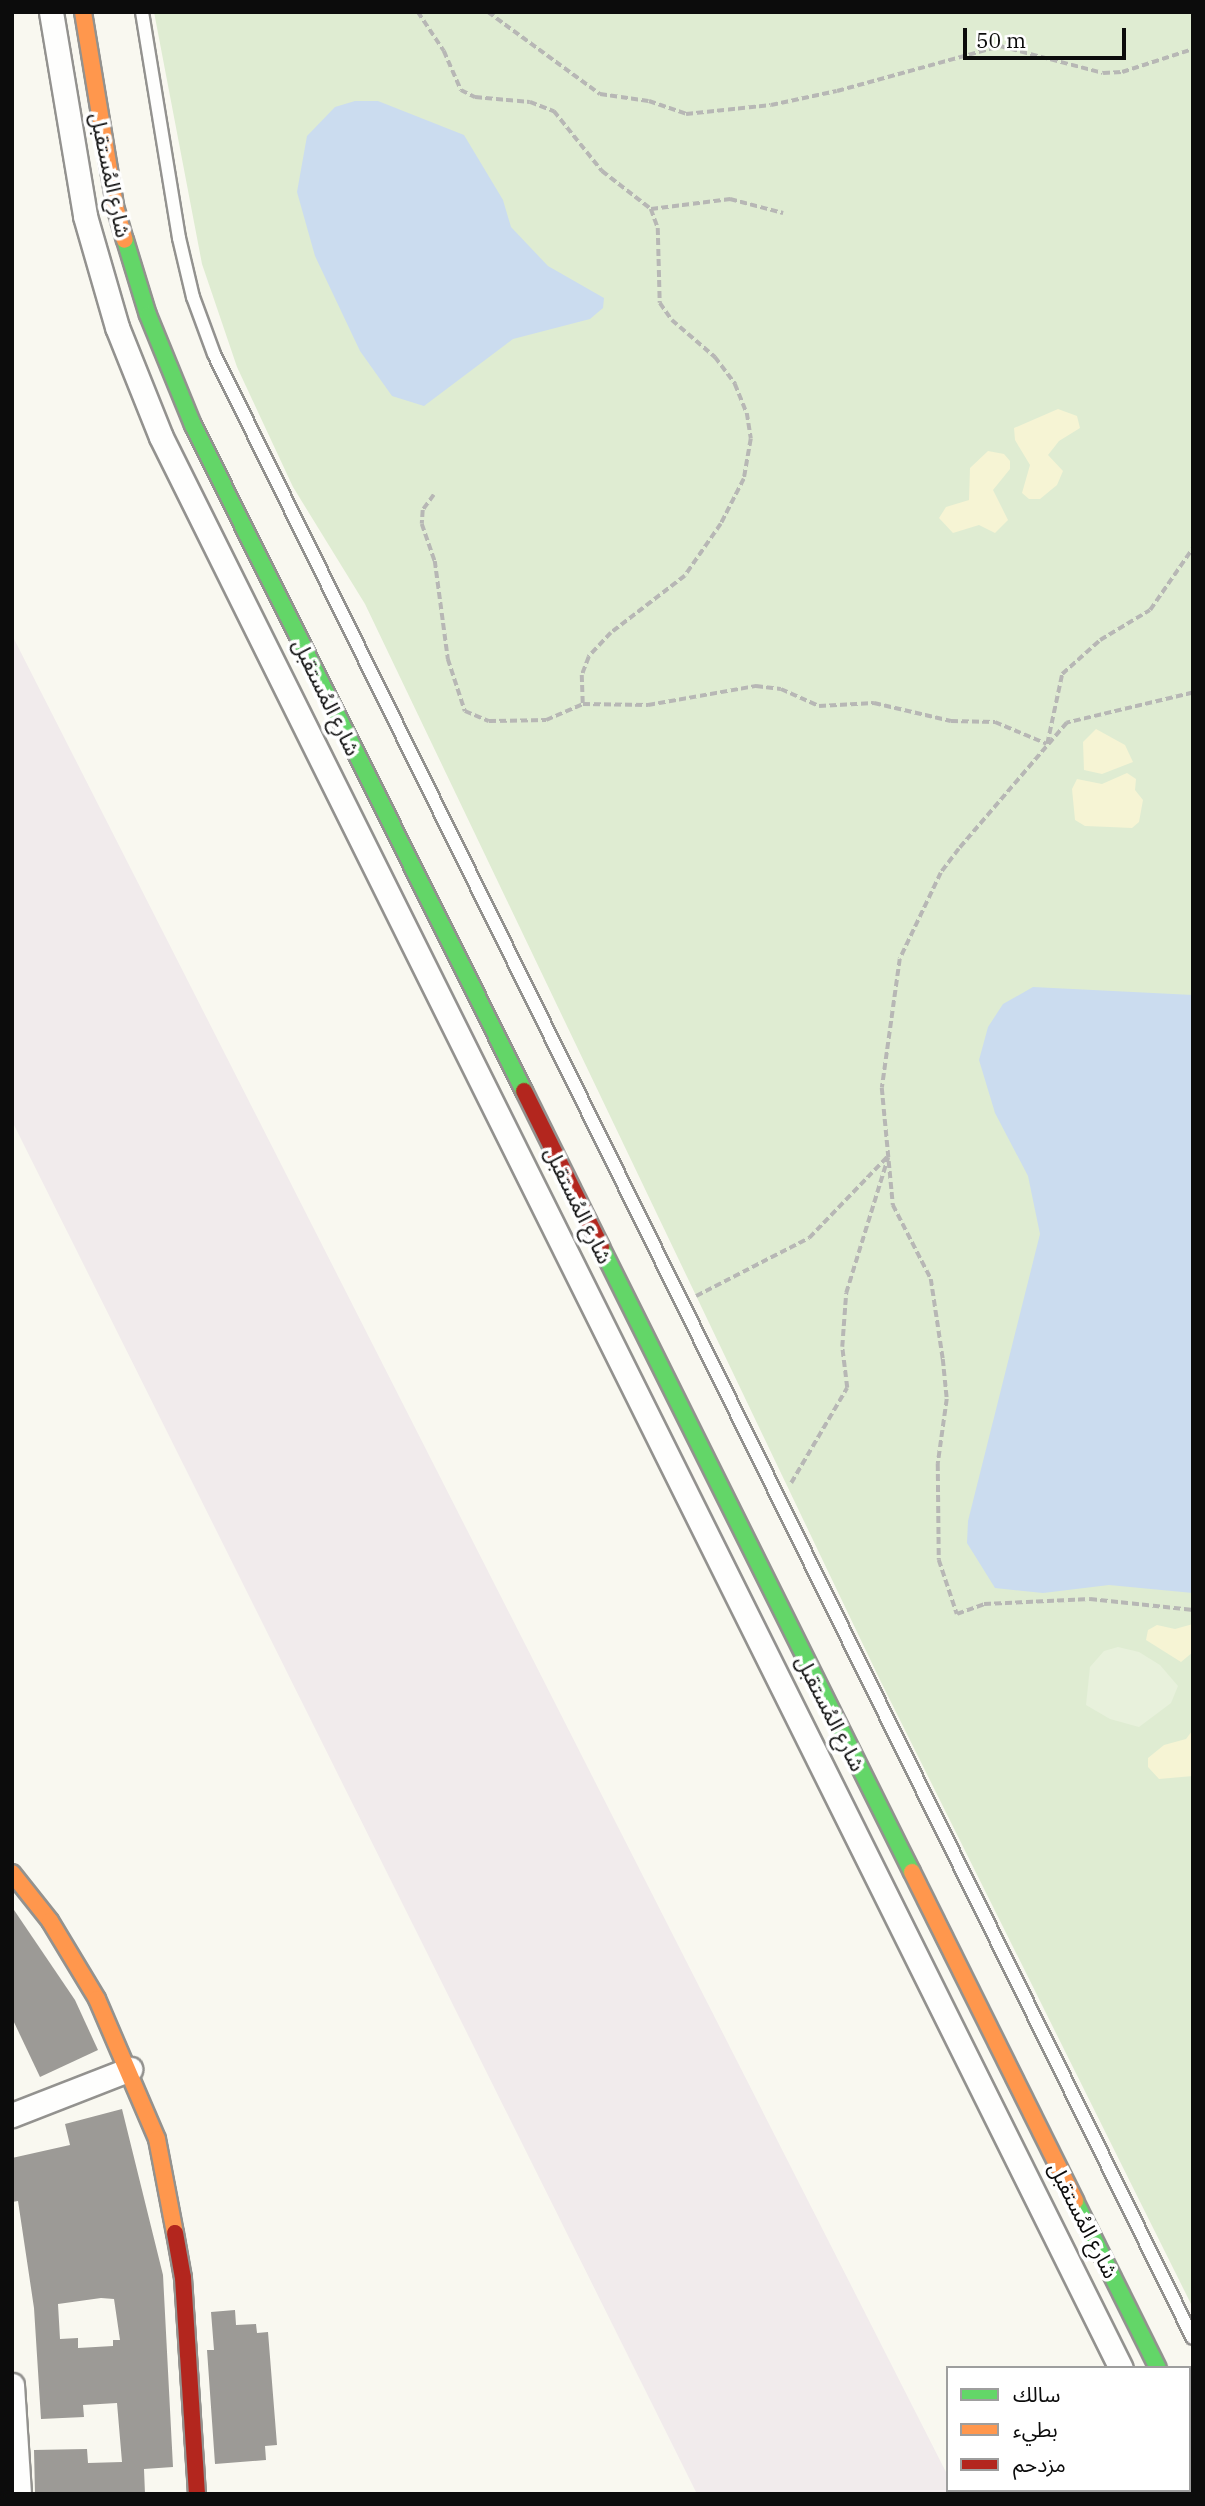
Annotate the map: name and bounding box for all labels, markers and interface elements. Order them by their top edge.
scale bar [967,14,1130,58]
text: 50 m [976,26,1026,54]
street label: شارع المُستقبل [85,110,137,240]
street label: شارع المُستقبل [288,634,366,760]
street label: شارع المُستقبل [540,1142,618,1268]
street label: شارع المُستقبل [791,1651,871,1775]
street label: شارع المُستقبل [1044,2158,1124,2282]
legend [946,2366,1191,2492]
text: سالك [1013,2380,1060,2408]
text: بطيء [1013,2415,1058,2443]
text: مزدحم [1013,2450,1066,2478]

